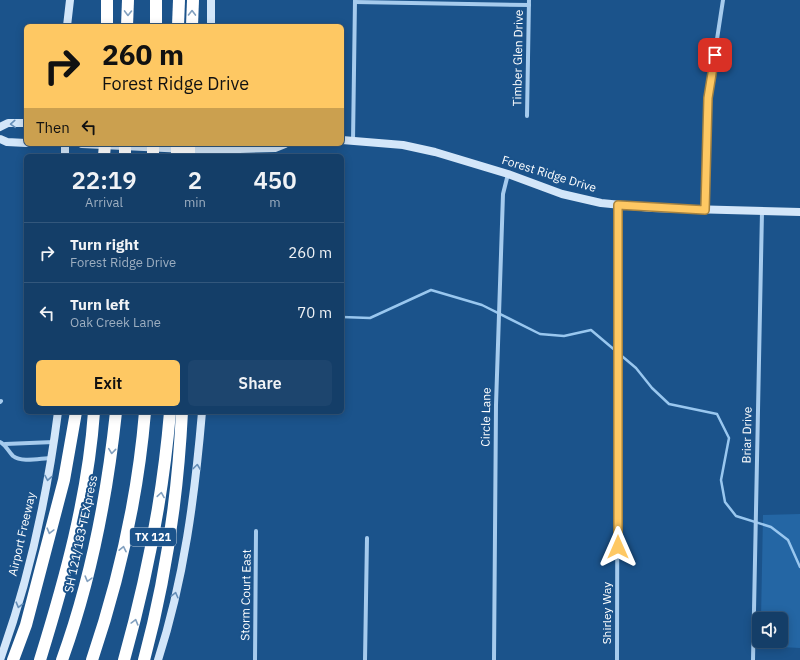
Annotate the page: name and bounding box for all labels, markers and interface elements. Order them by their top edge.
street label: Timber Glen Drive [509,9,526,107]
one-way arrow [123,10,132,16]
one-way arrow [188,10,196,16]
text: 260 m [102,36,184,73]
pin [698,38,732,72]
icon: right [36,40,88,92]
icon: arrive [704,44,726,66]
text: Forest Ridge Drive [102,72,249,95]
icon: left [78,116,100,138]
text: Then [36,118,70,137]
one-way arrow [10,119,16,128]
street label: Forest Ridge Drive [500,152,599,195]
text: 22:19 [71,164,137,196]
text: 2 [188,164,202,196]
text: 450 [253,164,297,196]
text: Arrival [85,194,123,211]
text: min [184,194,206,211]
text: m [269,194,281,211]
text: Turn right [70,235,139,254]
icon: right [36,242,58,264]
text: 260 m [288,243,332,262]
text: Forest Ridge Drive [70,254,176,271]
text: Turn left [70,295,130,314]
icon: left [36,302,58,324]
text: 70 m [297,303,332,322]
text: Oak Creek Lane [70,314,161,331]
button: Exit [36,360,180,406]
button: Share [188,360,332,406]
street label: Circle Lane [477,387,494,447]
street label: Briar Drive [739,406,755,463]
one-way arrow [107,448,116,454]
one-way arrow [192,464,201,470]
street label: SH 121/183 TEXpress [61,474,100,594]
one-way arrow [45,475,53,481]
street label: Airport Freeway [5,490,38,577]
one-way arrow [156,492,165,498]
position arrow [597,526,639,568]
one-way arrow [46,528,55,535]
road number: TX 121 [130,528,176,546]
one-way arrow [119,546,127,552]
street label: Storm Court East [237,549,254,641]
one-way arrow [84,575,93,582]
street label: Shirley Way [599,582,614,644]
one-way arrow [171,592,179,598]
one-way arrow [15,602,23,608]
map controls [752,612,788,648]
button: sound [752,612,788,648]
one-way arrow [130,619,138,626]

